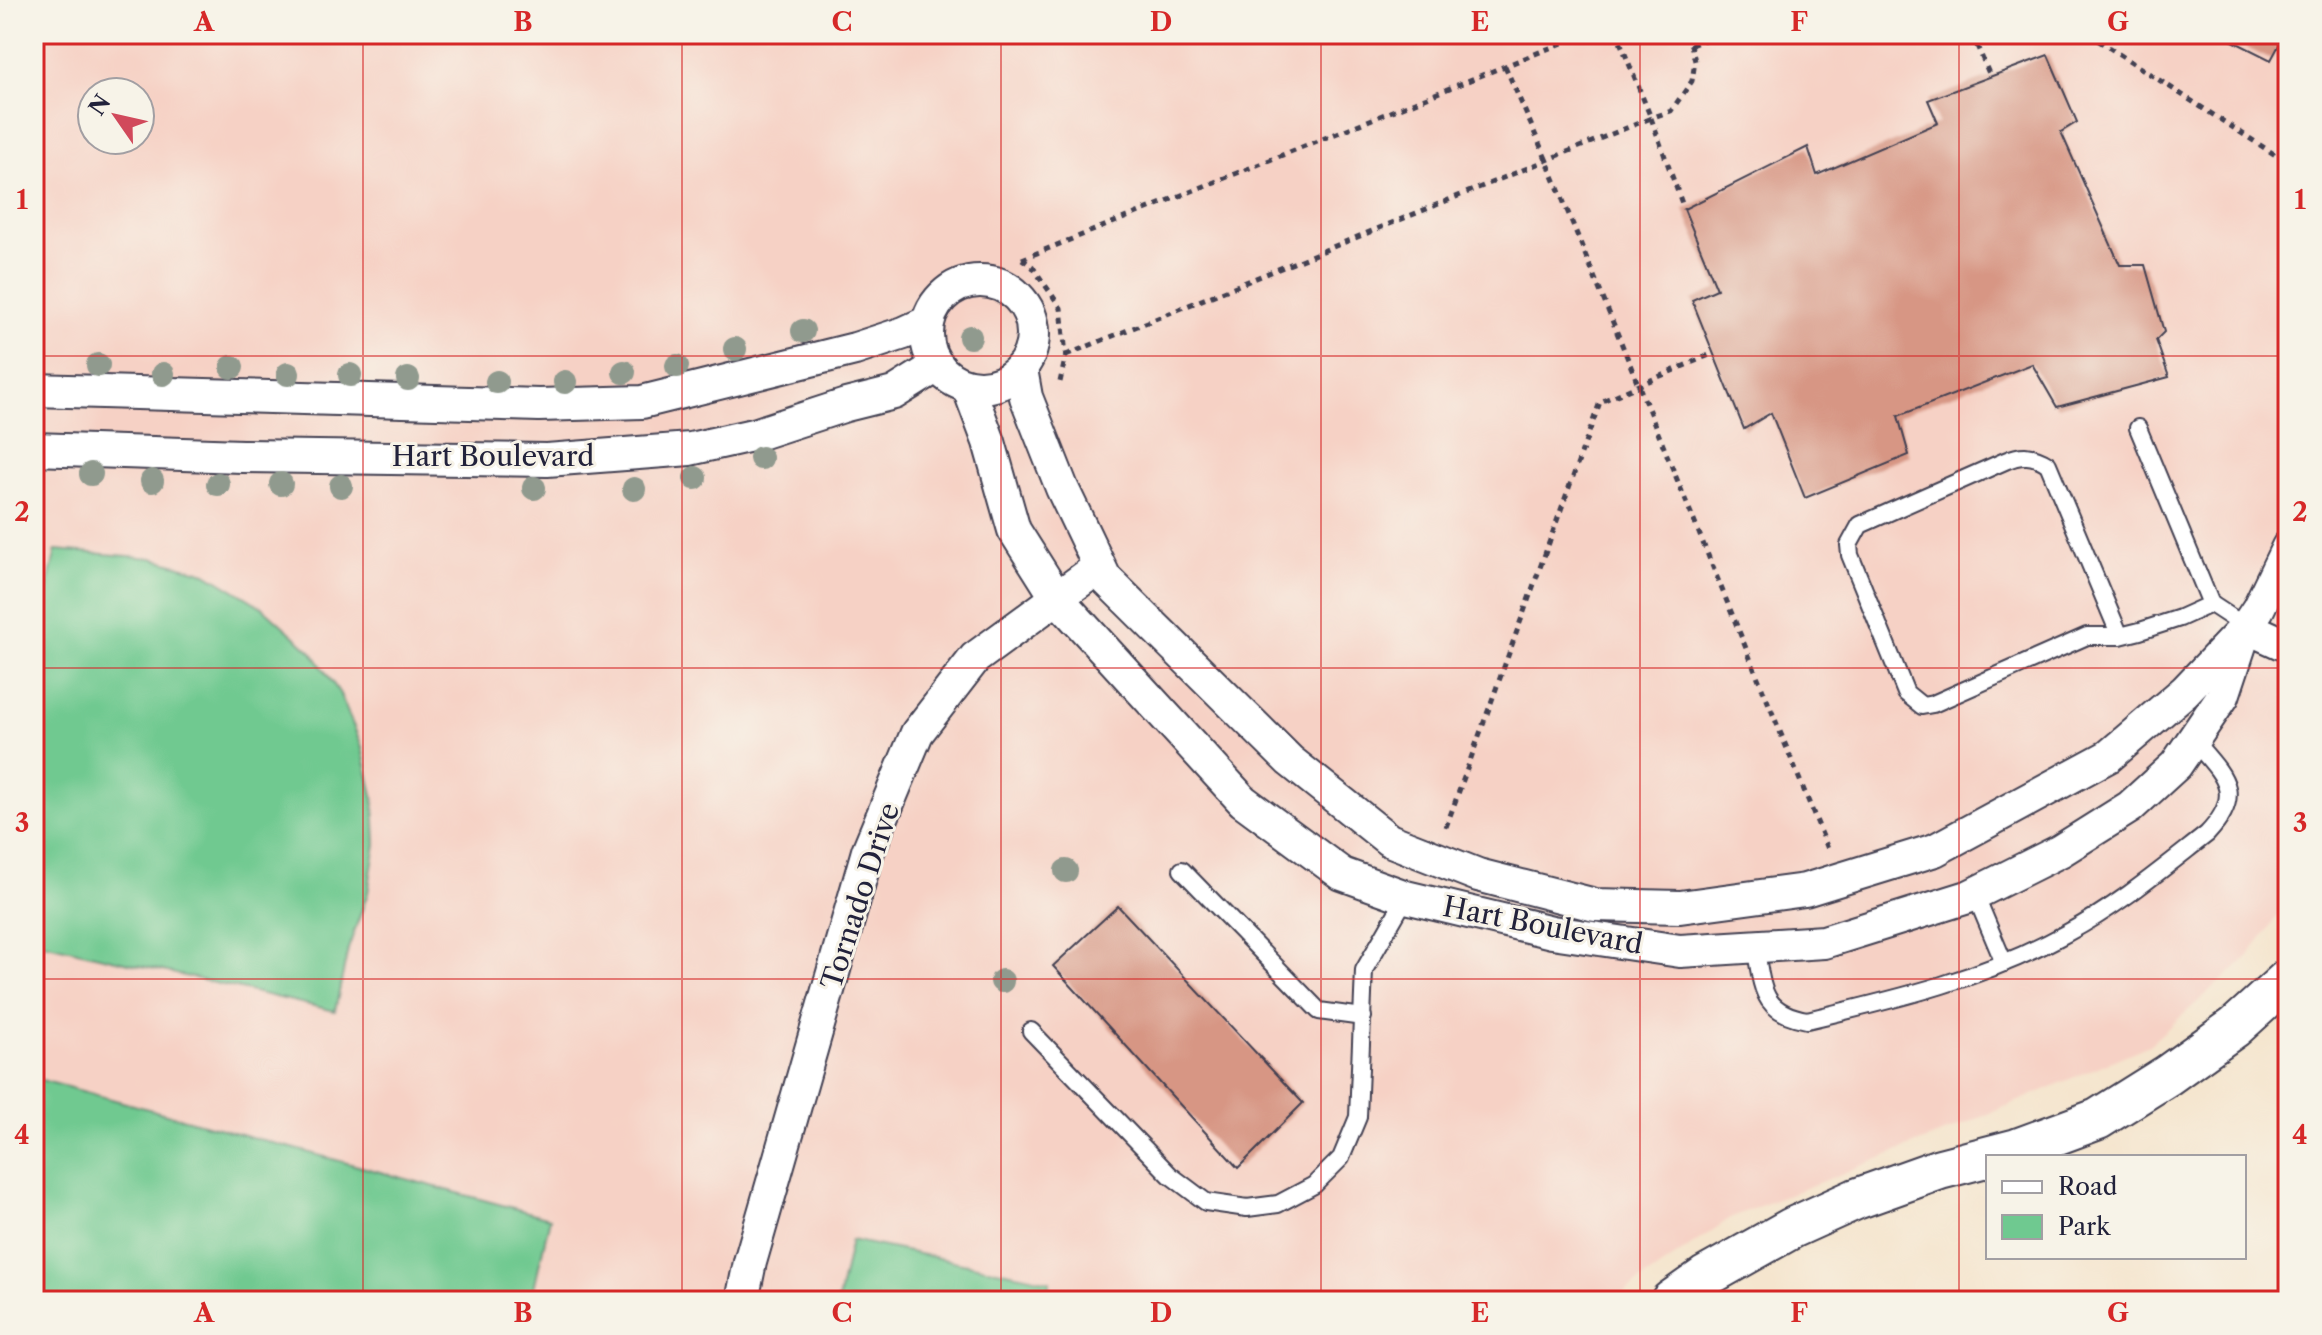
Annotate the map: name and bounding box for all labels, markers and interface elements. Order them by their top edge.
text: A [193,6,215,38]
text: B [513,6,533,38]
text: C [832,6,852,38]
text: D [1150,6,1172,38]
text: E [1471,6,1489,38]
text: F [1790,6,1808,38]
text: G [2107,6,2129,38]
north arrow [76,76,156,156]
text: N [83,90,116,121]
text: 1 [16,184,28,216]
text: 1 [2294,184,2306,216]
street label: Hart Boulevard [392,439,594,473]
text: 2 [14,496,30,528]
text: 2 [2292,496,2308,528]
street label: Tornado Drive [814,799,906,993]
text: 3 [15,807,29,839]
text: 3 [2293,807,2307,839]
street label: Hart Boulevard [1440,889,1646,961]
text: 4 [14,1119,30,1151]
text: 4 [2292,1119,2308,1151]
legend [1986,1155,2246,1259]
text: Road [2058,1172,2118,1201]
text: Park [2058,1212,2111,1241]
text: A [193,1297,215,1329]
text: B [513,1297,533,1329]
text: C [832,1297,852,1329]
text: D [1150,1297,1172,1329]
text: E [1471,1297,1489,1329]
text: F [1790,1297,1808,1329]
text: G [2107,1297,2129,1329]

